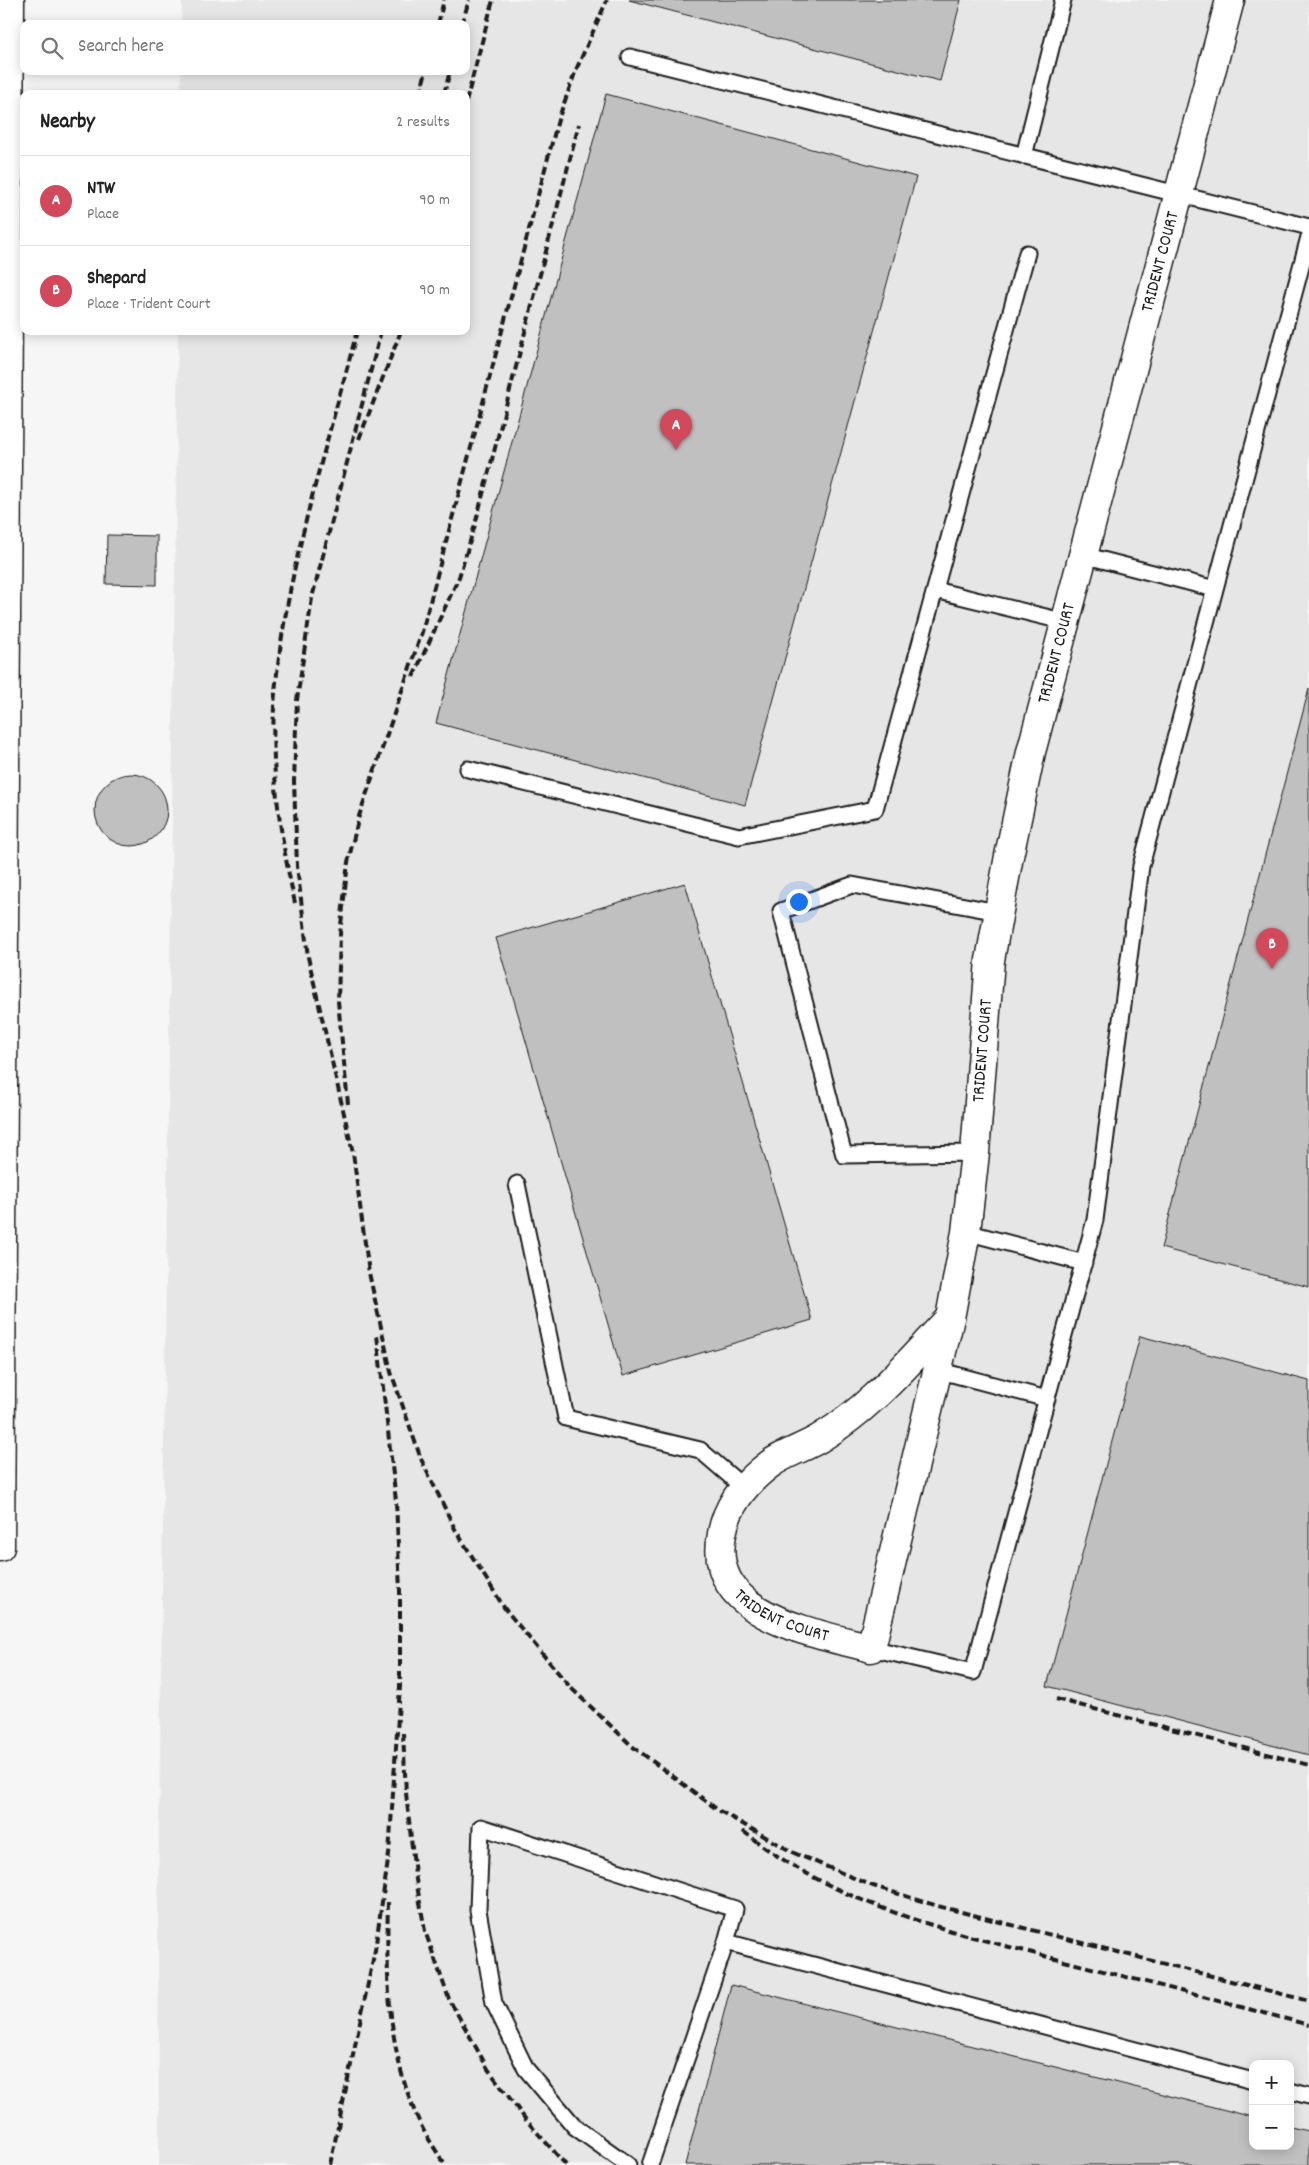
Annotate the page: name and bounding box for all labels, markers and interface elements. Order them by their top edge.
search box [20,20,470,75]
icon: search [38,34,66,62]
text: Search here [78,34,164,61]
text: Nearby [40,108,95,138]
text: 2 results [396,111,450,134]
text: NTW [87,176,115,203]
text: A [52,189,60,212]
text: 90 m [419,189,450,212]
text: Place [87,203,119,226]
street label: TRIDENT COURT [1135,209,1186,315]
text: Shepard [87,266,146,293]
text: B [52,279,60,302]
text: 90 m [419,279,450,302]
text: Place · Trident Court [87,293,211,316]
pin: A [660,409,692,450]
street label: TRIDENT COURT [1032,600,1082,706]
your location [786,889,812,915]
pin: B [1256,928,1288,969]
street label: TRIDENT COURT [966,998,999,1103]
street label: TRIDENT COURT [727,1584,831,1649]
map controls [1249,2060,1294,2150]
button: + [1249,2060,1294,2105]
button: − [1249,2105,1294,2150]

